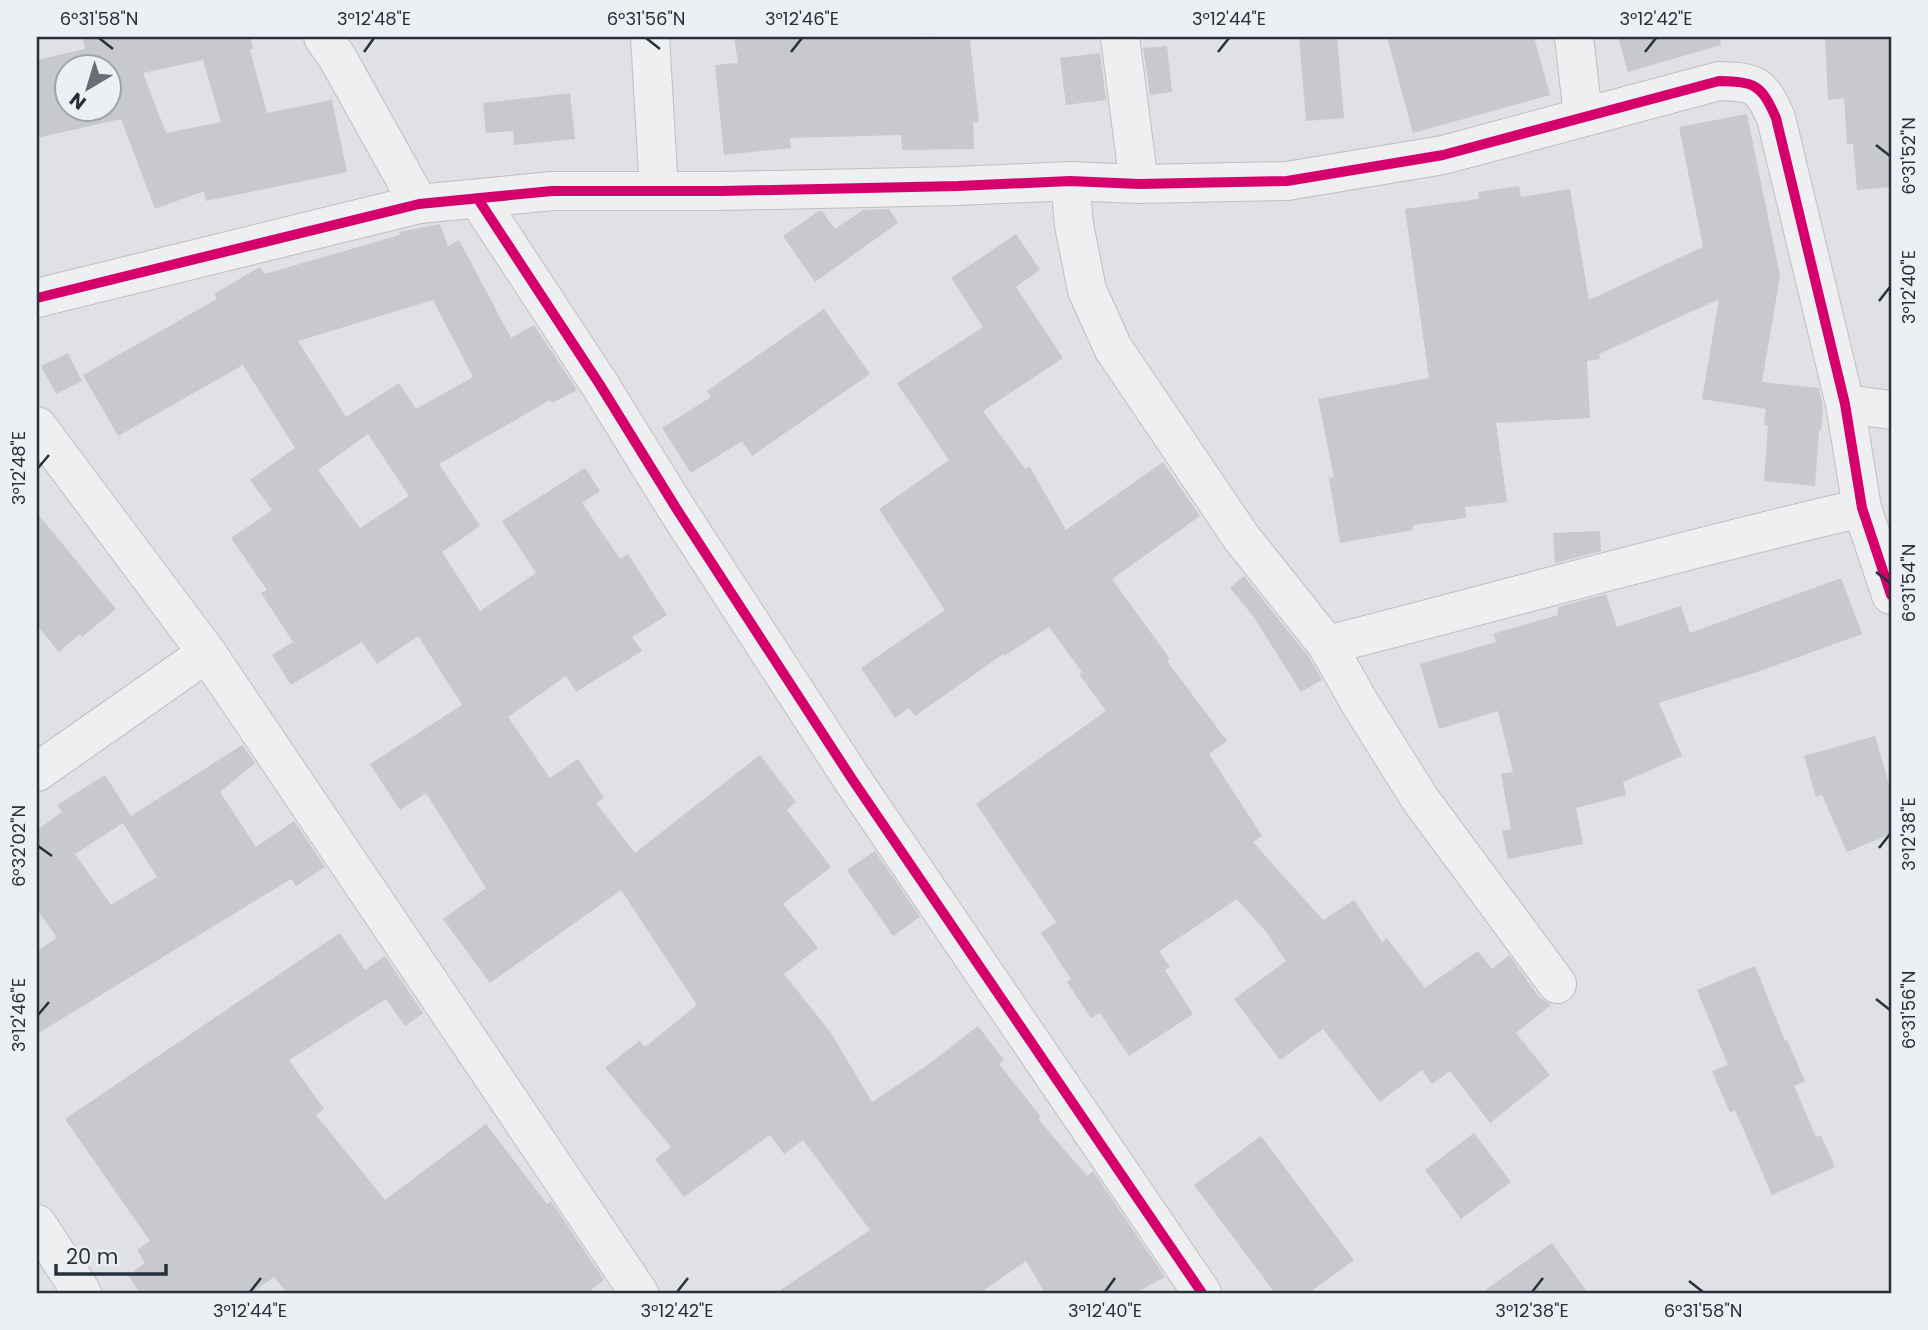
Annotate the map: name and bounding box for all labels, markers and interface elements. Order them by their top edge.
text: 6°31'58"N [60,6,138,31]
text: 3°12'48"E [337,6,411,31]
text: 6°31'56"N [607,6,685,31]
text: 3°12'46"E [765,6,839,31]
text: 3°12'44"E [1192,6,1266,31]
text: 3°12'42"E [1619,6,1693,31]
north arrow [52,52,122,122]
text: N [64,86,92,116]
text: 6°31'52"N [1896,117,1921,195]
text: 3°12'40"E [1896,250,1921,324]
text: 3°12'48"E [6,431,31,505]
text: 6°31'54"N [1896,544,1921,622]
text: 3°12'38"E [1896,797,1921,871]
text: 6°32'02"N [6,805,31,887]
text: 6°31'56"N [1896,971,1921,1049]
text: 3°12'46"E [6,978,31,1052]
scale bar [56,1232,166,1276]
text: 20 m [66,1242,119,1271]
text: 3°12'44"E [213,1298,287,1323]
text: 3°12'42"E [640,1298,714,1323]
text: 3°12'40"E [1068,1298,1142,1323]
text: 3°12'38"E [1495,1298,1569,1323]
text: 6°31'58"N [1664,1298,1742,1323]

